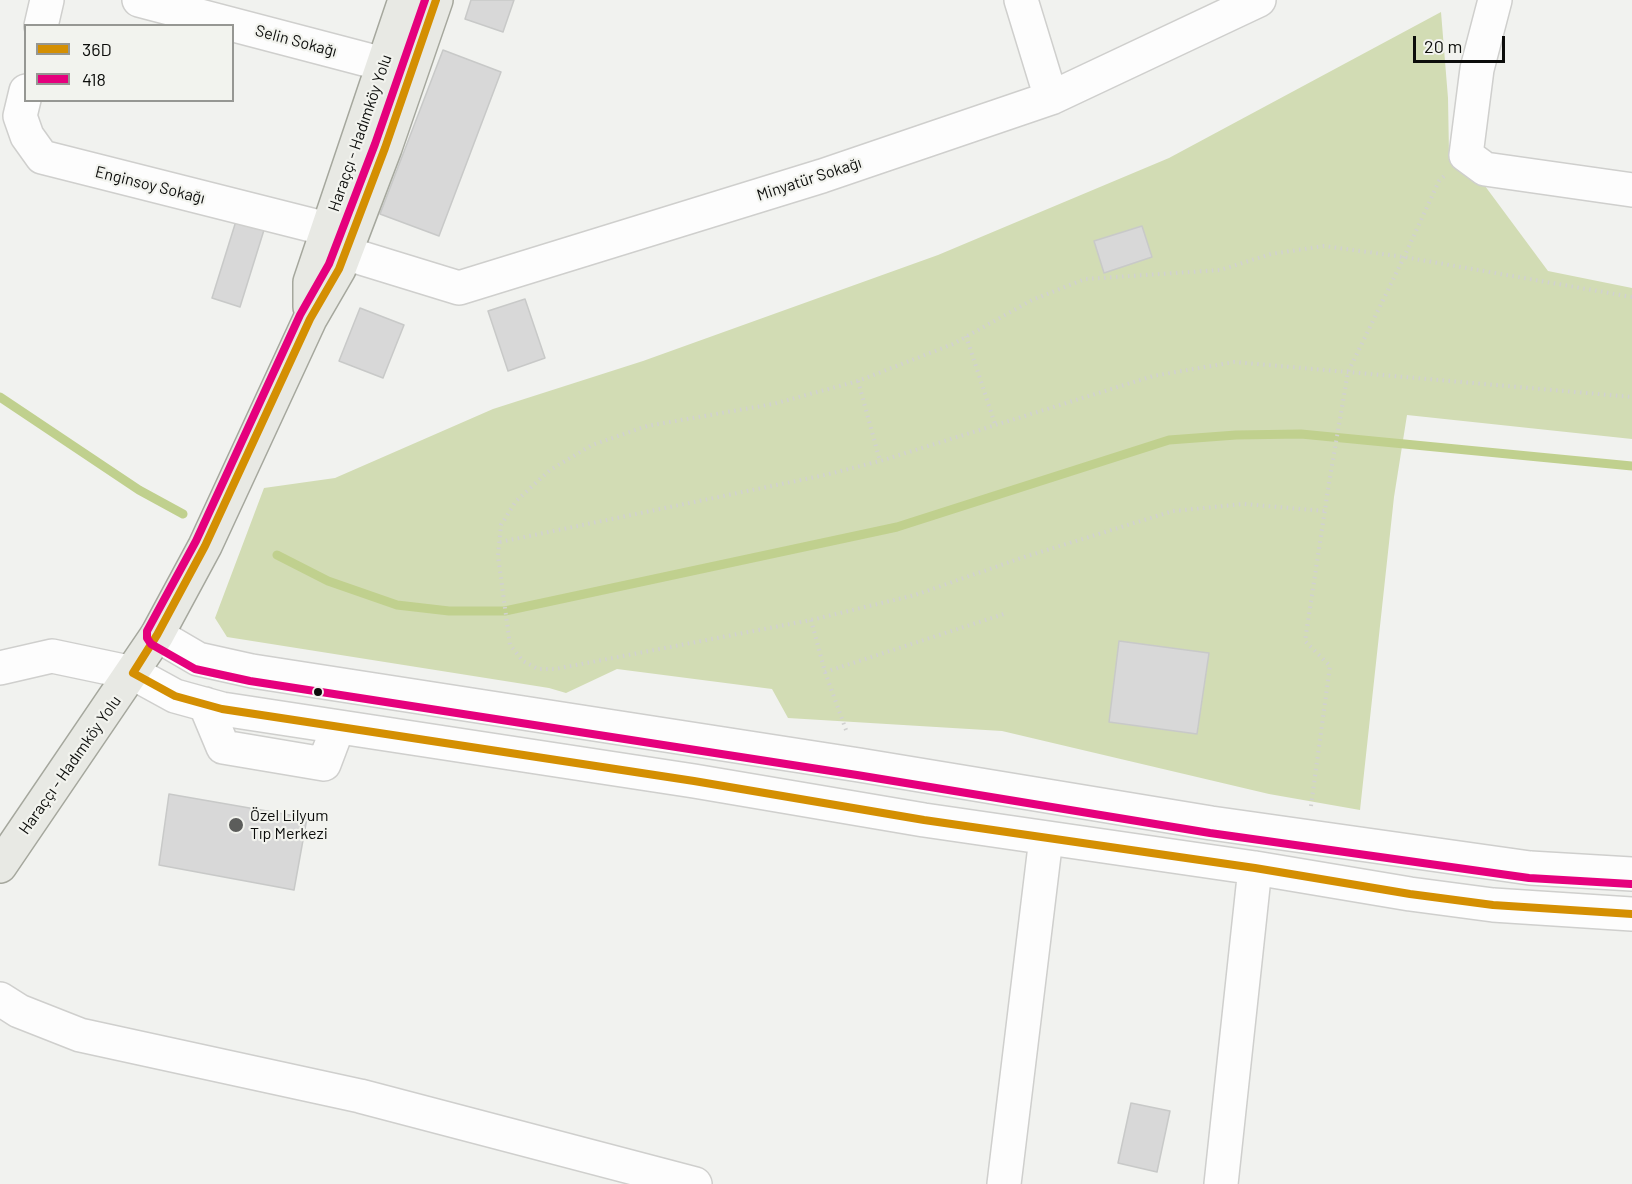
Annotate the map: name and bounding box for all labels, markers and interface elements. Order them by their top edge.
street label: Selin Sokağı [253,21,339,61]
legend [24,24,234,102]
scale bar [1416,24,1508,62]
text: 20 m [1424,35,1462,57]
text: 36D [82,38,112,60]
street label: Haraççı - Hadımköy Yolu [324,52,396,214]
text: 418 [82,68,106,90]
street label: Minyatür Sokağı [754,153,864,205]
street label: Enginsoy Sokağı [93,162,207,208]
unlabelled marker [312,686,324,698]
street label: Haraççı - Hadımköy Yolu [15,692,125,838]
place label: Özel Lilyum Tıp Merkezi [250,806,329,844]
marker: Özel Lilyum Tıp Merkezi [227,816,245,834]

